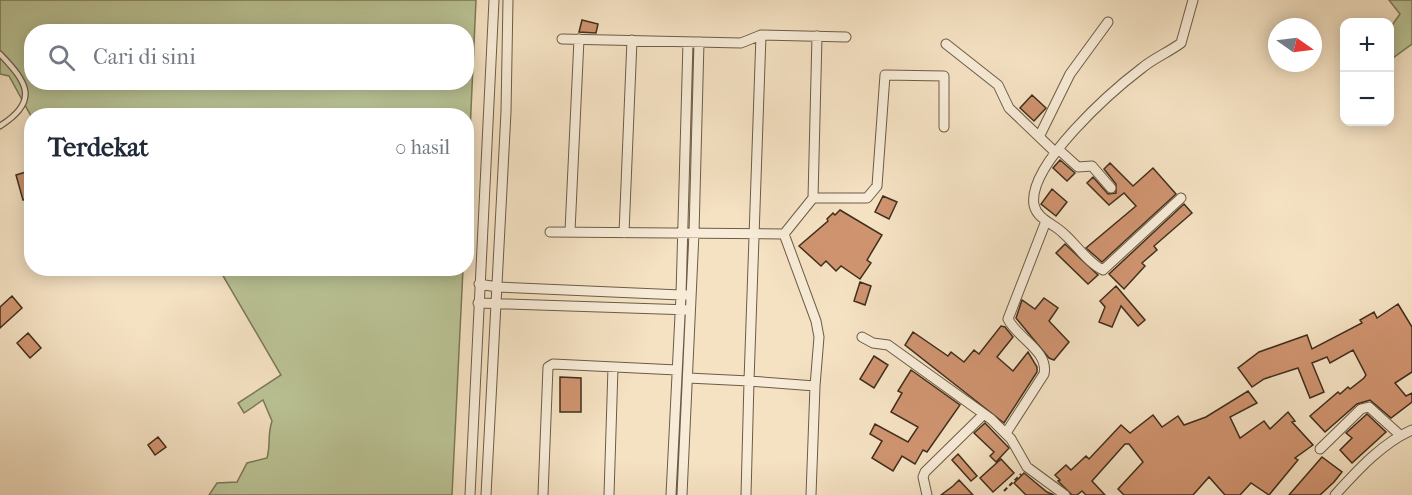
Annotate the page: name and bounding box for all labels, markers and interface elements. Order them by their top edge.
north arrow [1268,18,1322,72]
map controls [1340,18,1394,126]
button: + [1340,18,1394,72]
search box [24,24,474,90]
icon: search [45,41,78,74]
text: Cari di sini [93,44,196,70]
button: − [1340,72,1394,126]
text: Terdekat [48,132,149,163]
text: 0 hasil [395,136,450,159]

